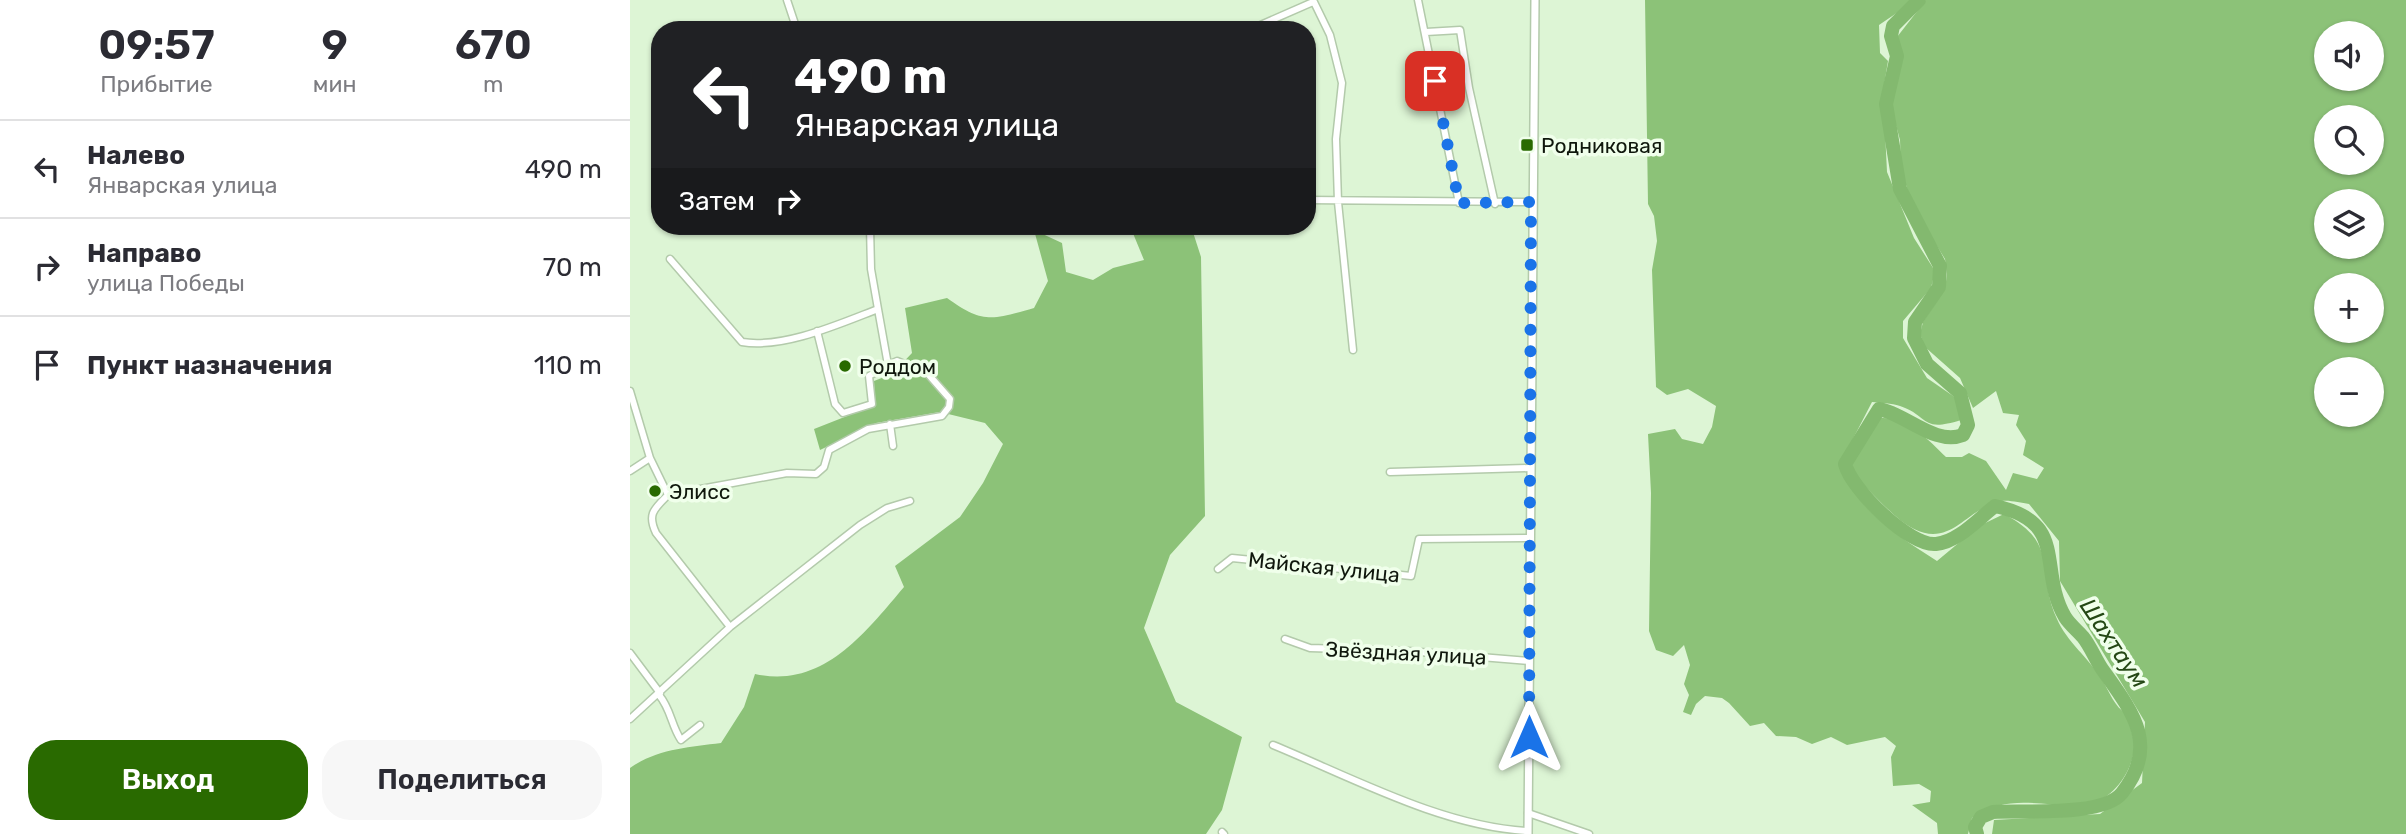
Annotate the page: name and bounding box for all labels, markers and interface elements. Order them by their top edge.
text: 09:57 [98,20,215,70]
text: 9 [321,20,348,70]
text: 670 [455,20,532,70]
map controls [2314,21,2384,427]
button: sound [2314,21,2384,91]
text: 490 m [794,47,947,105]
icon: left [679,49,770,140]
pin [1405,51,1465,111]
icon: arrive [1416,62,1454,100]
text: Прибытие [100,70,213,98]
text: мин [313,70,357,98]
text: m [483,70,503,98]
button: search [2314,105,2384,175]
text: Январская улица [794,106,1059,144]
place label: Родниковая [1541,133,1662,158]
marker: Родниковая [1519,137,1535,153]
text: Налево [87,140,185,171]
icon: left [28,150,66,188]
text: 490 m [525,154,602,185]
text: Январская улица [87,171,278,199]
icon: right [769,182,807,220]
text: Затем [679,186,755,217]
button: layers [2314,189,2384,259]
text: Направо [87,238,201,269]
icon: right [28,248,66,286]
text: 70 m [543,252,602,283]
text: улица Победы [87,269,245,297]
button: + [2314,273,2384,343]
icon: arrive [28,346,66,384]
text: Пункт назначения [87,350,332,381]
text: 110 m [534,350,602,381]
place label: Роддом [859,354,936,379]
button: − [2314,357,2384,427]
marker: Роддом [837,358,853,374]
place label: Элисс [669,479,730,504]
marker: Элисс [647,483,663,499]
street label: Майская улица [1247,547,1401,587]
water label: Шахтаум [2074,593,2154,693]
street label: Звёздная улица [1325,636,1487,670]
position arrow [1492,700,1566,774]
button: Выход [28,740,308,820]
button: Поделиться [322,740,602,820]

